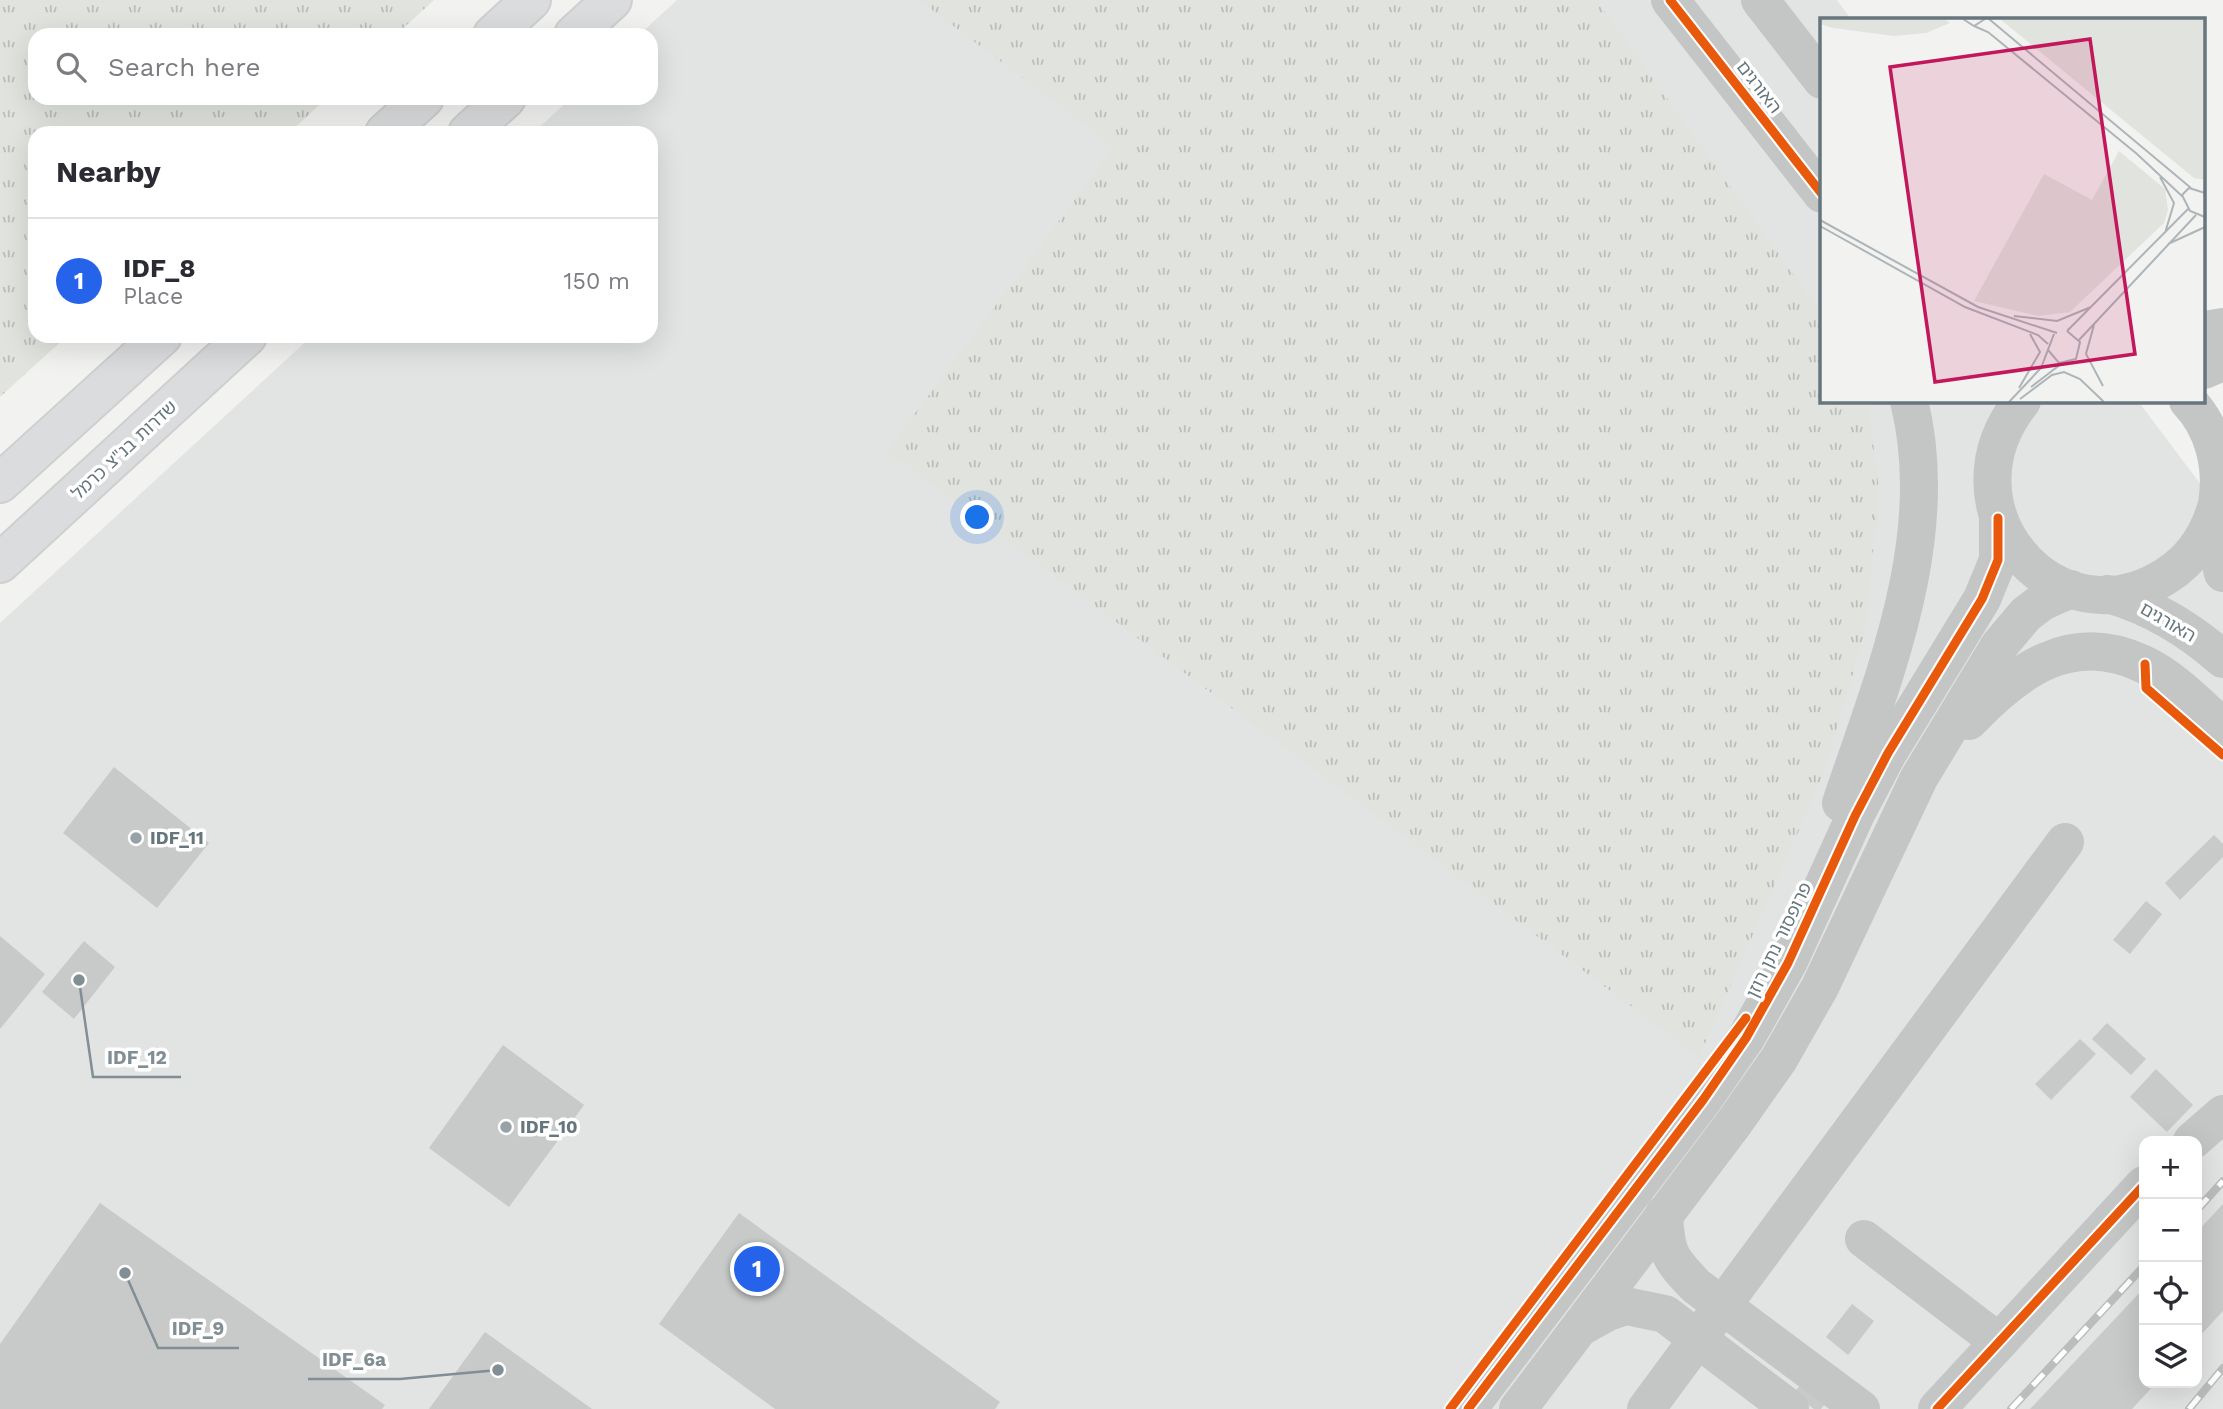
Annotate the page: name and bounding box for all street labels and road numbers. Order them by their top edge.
street label: האורגים [1732,56,1786,117]
street label: שדרות בנ"צ כרמל [67,396,181,504]
street label: האורגים [2137,597,2200,646]
street label: פרופסור נתן רוזן [1741,878,1816,1001]

